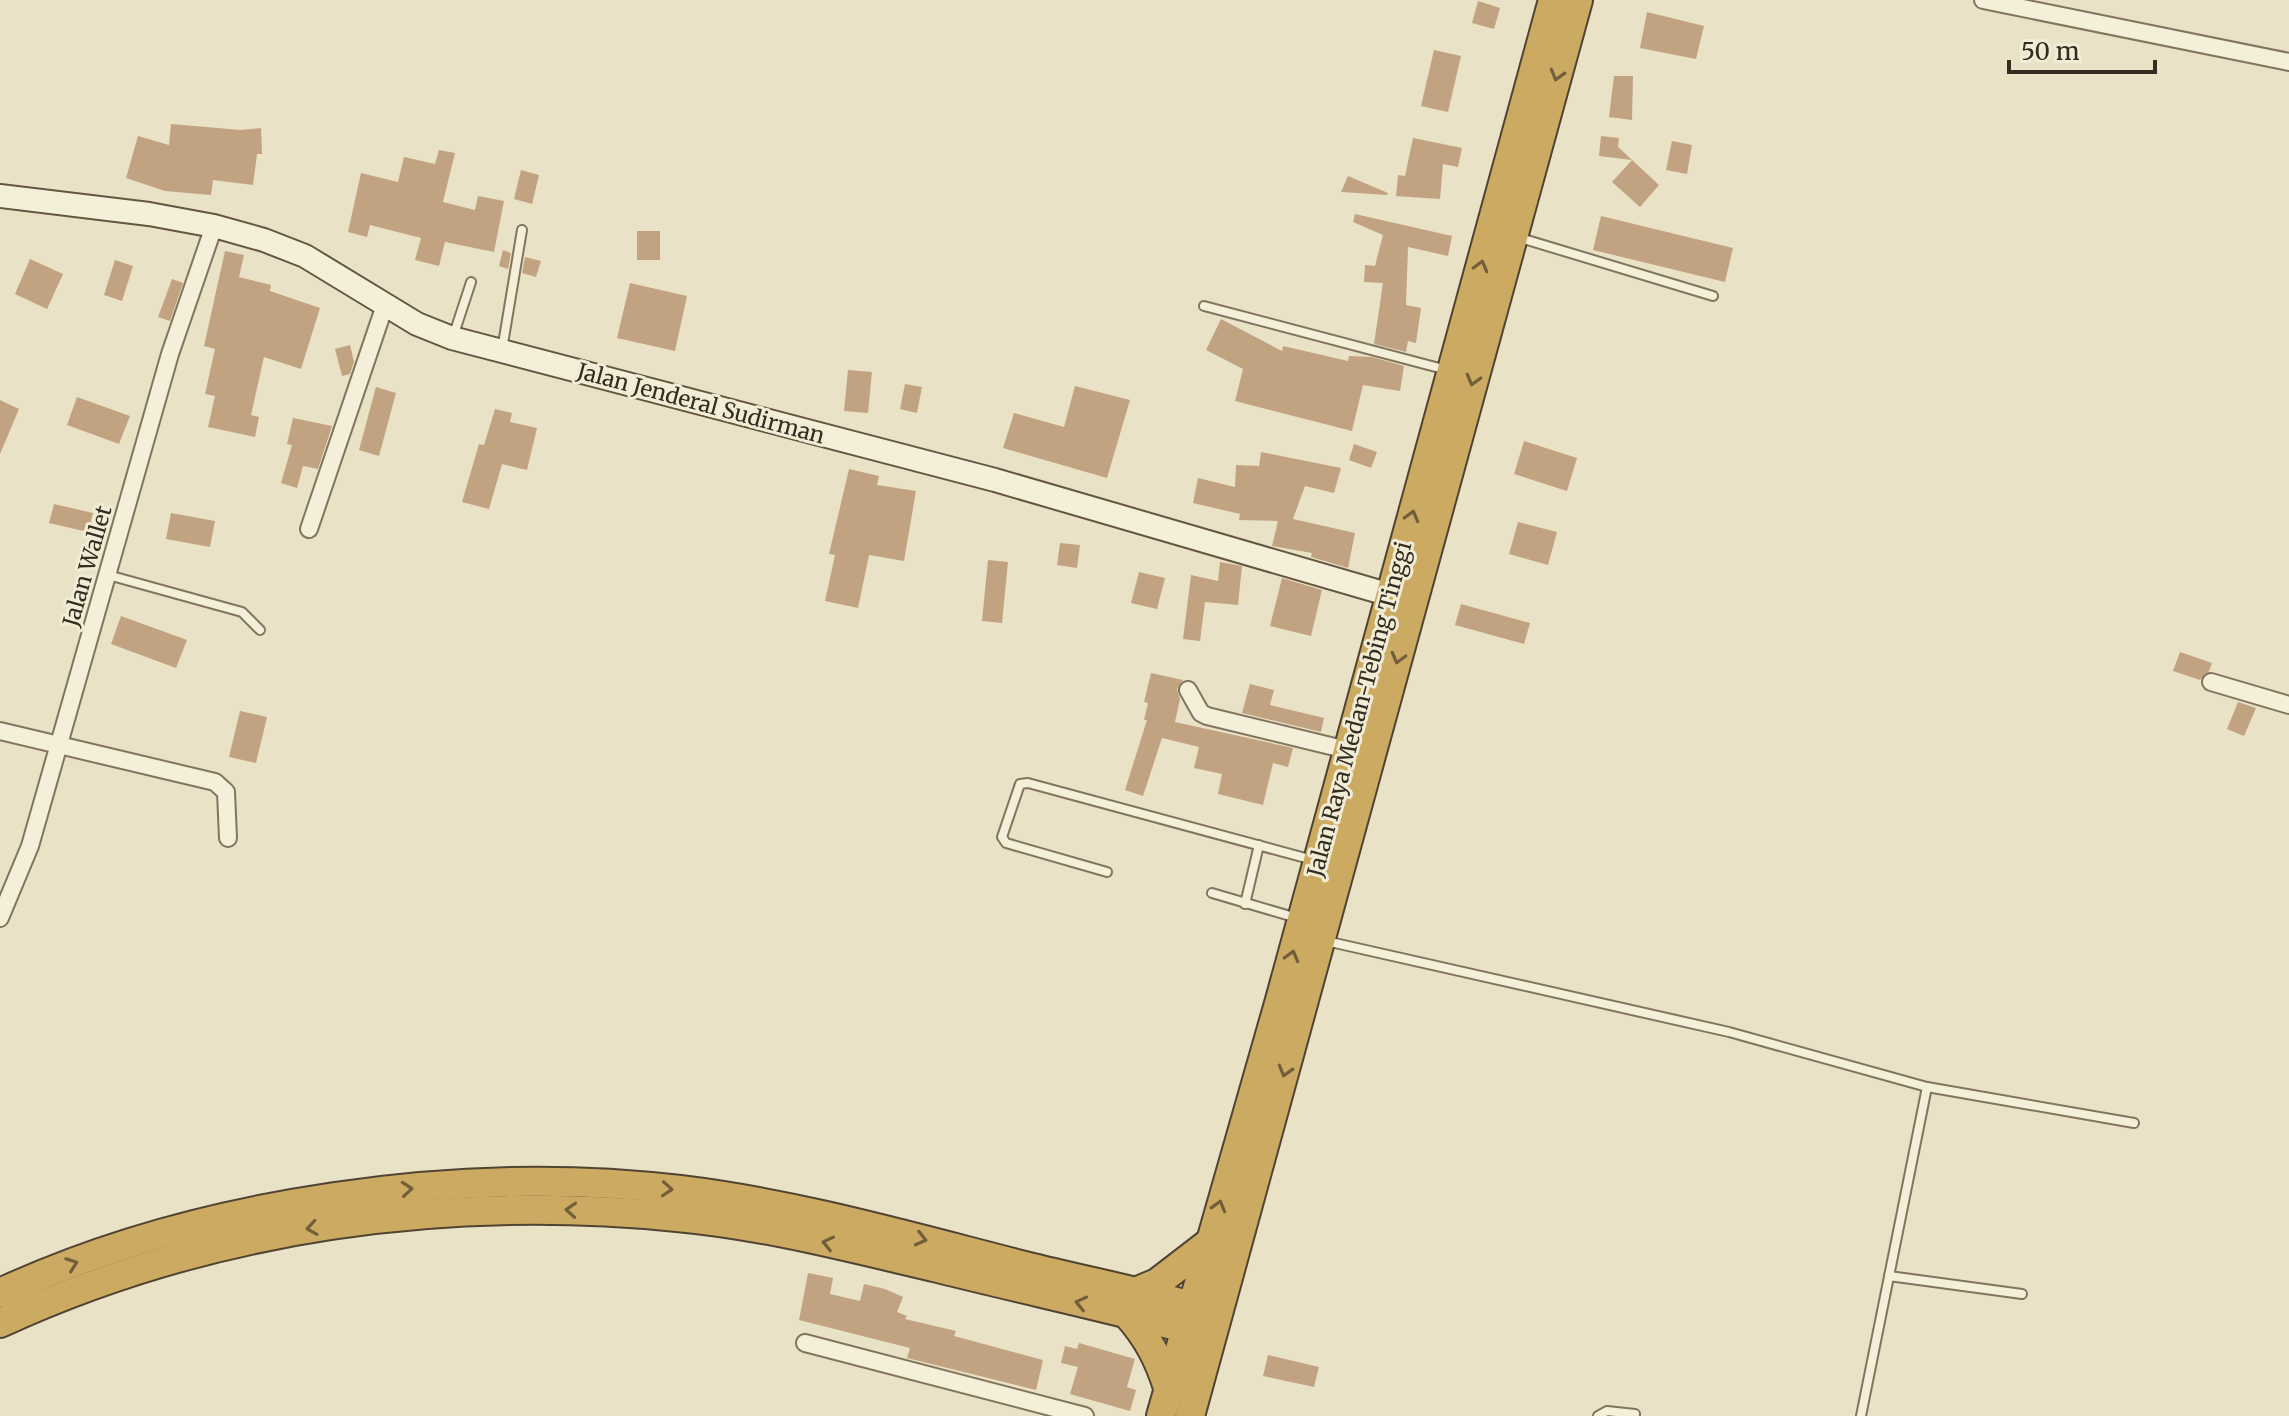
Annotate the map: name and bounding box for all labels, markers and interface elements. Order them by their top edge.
scale bar [2009,24,2155,74]
text: 50 m [2021,36,2080,67]
one-way arrow [1550,68,1566,82]
one-way arrow [1471,259,1488,273]
street label: Jalan Jenderal Sudirman [573,356,828,450]
one-way arrow [1466,372,1482,386]
street label: Jalan Wallet [56,502,118,631]
one-way arrow [1403,510,1419,524]
street label: Jalan Raya Medan-Tebing Tinggi [1300,538,1417,881]
one-way arrow [1390,650,1407,664]
one-way arrow [1282,950,1299,964]
one-way arrow [1278,1063,1294,1077]
one-way arrow [401,1180,414,1197]
one-way arrow [660,1180,673,1197]
one-way arrow [1210,1199,1227,1213]
one-way arrow [564,1202,577,1219]
one-way arrow [305,1219,319,1236]
one-way arrow [914,1230,928,1247]
one-way arrow [822,1235,835,1252]
one-way arrow [65,1258,79,1274]
one-way arrow [1075,1295,1088,1312]

